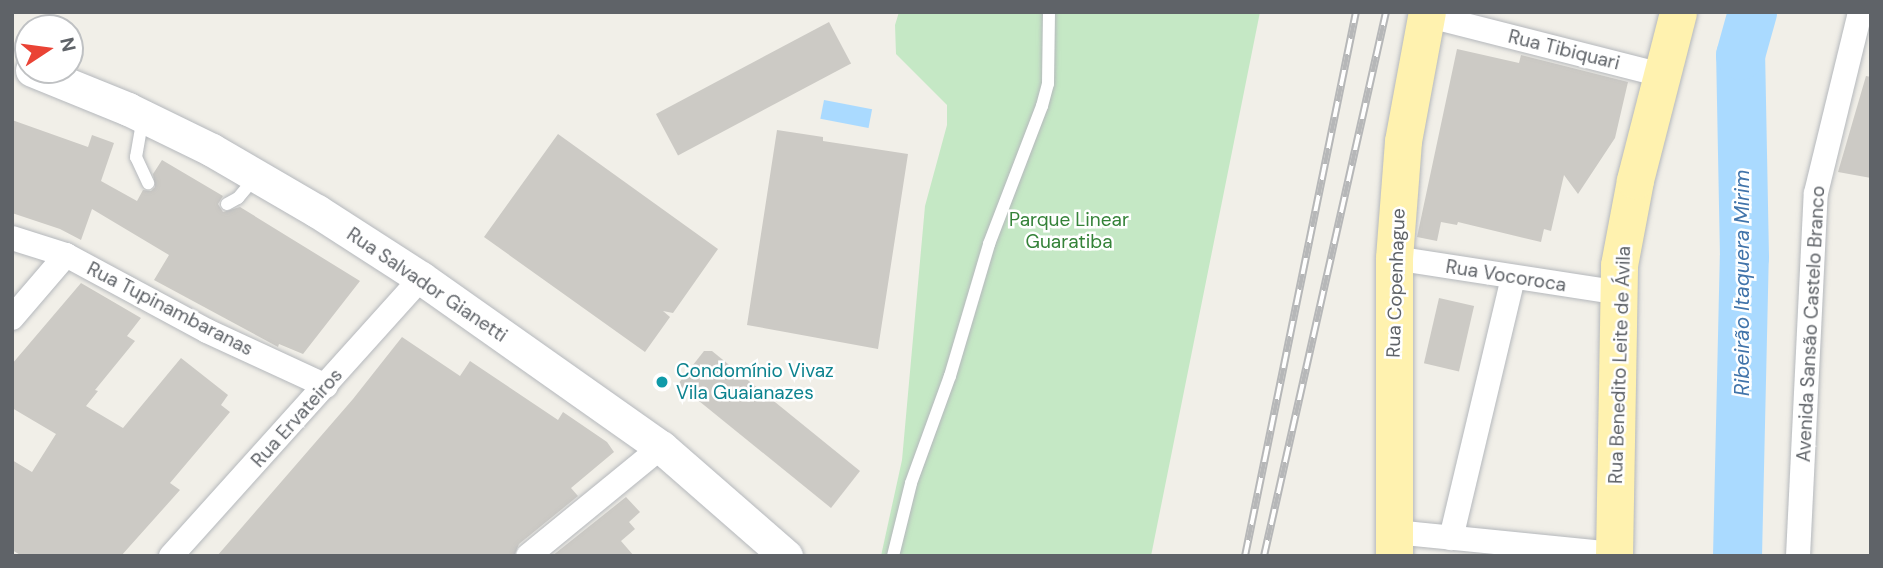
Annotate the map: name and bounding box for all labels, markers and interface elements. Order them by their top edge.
north arrow [14,14,84,84]
street label: Rua Tibiquari [1506,25,1622,75]
text: N [54,35,82,54]
water label: Ribeirão Itaquera Mirim [1729,170,1755,396]
street label: Avenida Sansão Castelo Branco [1792,185,1830,463]
street label: Rua Copenhague [1382,208,1410,358]
park label: Parque Linear Guaratiba [1009,209,1129,253]
street label: Rua Salvador Gianetti [343,223,511,347]
street label: Rua Benedito Leite de Ávila [1604,246,1636,484]
street label: Rua Vocoroca [1444,255,1568,297]
street label: Rua Tupinambaranas [83,257,257,361]
place label: Condomínio Vivaz Vila Guaianazes [676,360,834,404]
street label: Rua Ervateiros [247,364,347,472]
marker: Condomínio Vivaz Vila Guaianazes [654,374,670,390]

